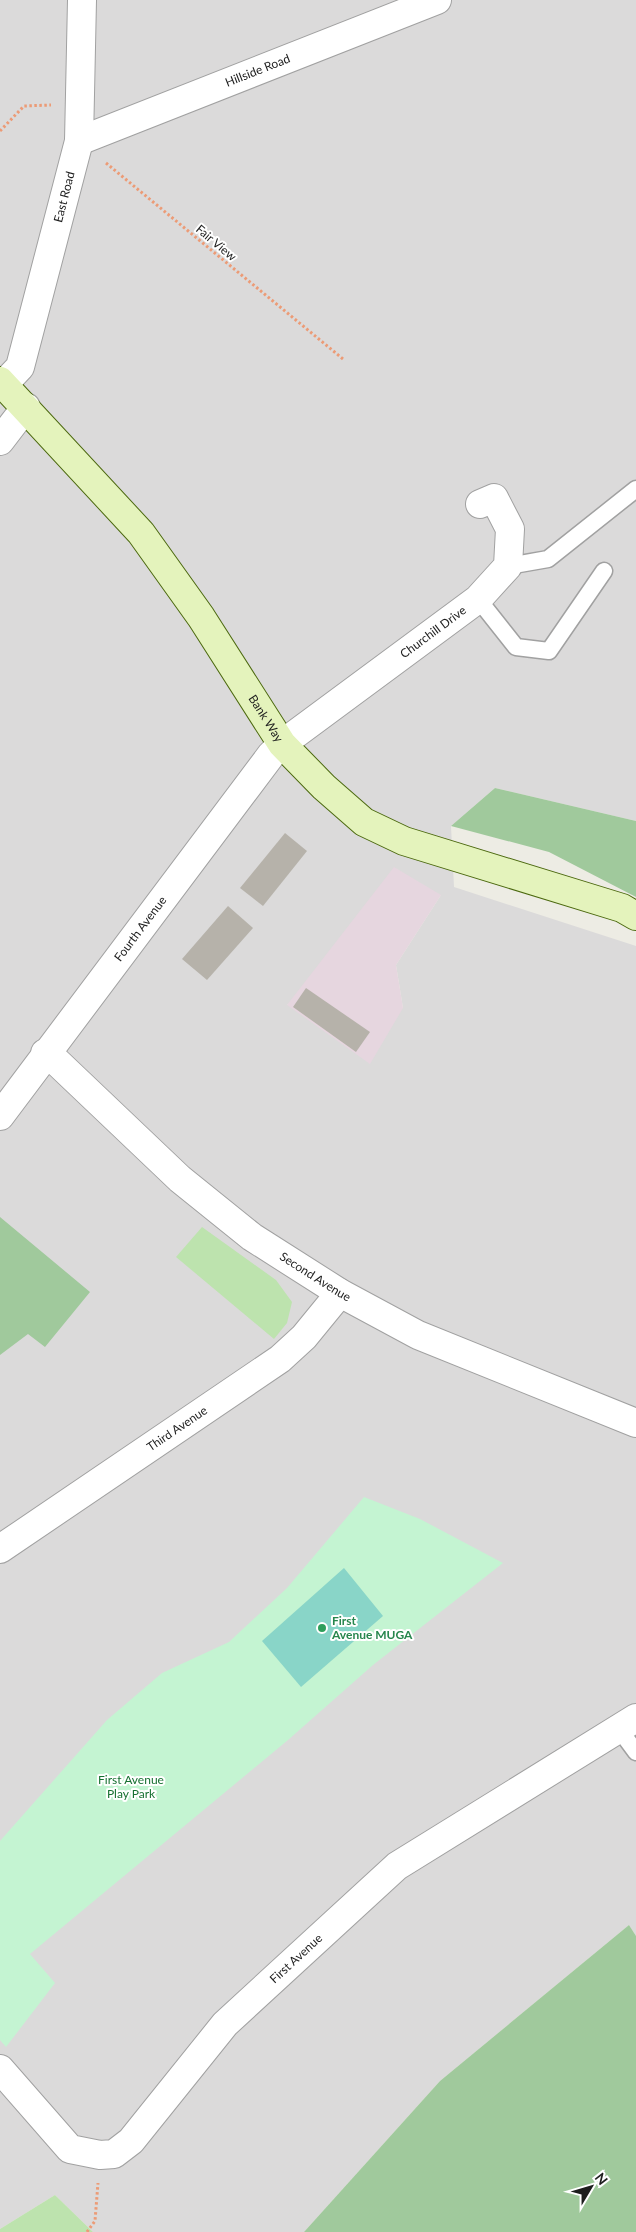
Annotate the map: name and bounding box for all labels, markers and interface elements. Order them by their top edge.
street label: Hillside Road [223,51,292,90]
street label: East Road [50,170,78,224]
street label: Fair View [193,221,240,264]
street label: Churchill Drive [397,602,469,661]
street label: Bank Way [246,692,287,745]
street label: Fourth Avenue [111,893,169,964]
street label: Second Avenue [277,1249,354,1304]
street label: Third Avenue [144,1403,210,1454]
place label: First Avenue MUGA [331,1613,413,1642]
marker: First Avenue MUGA [316,1622,328,1634]
park label: First Avenue Play Park [98,1772,164,1801]
street label: First Avenue [266,1930,325,1986]
north arrow [566,2162,616,2212]
text: N [592,2169,612,2188]

